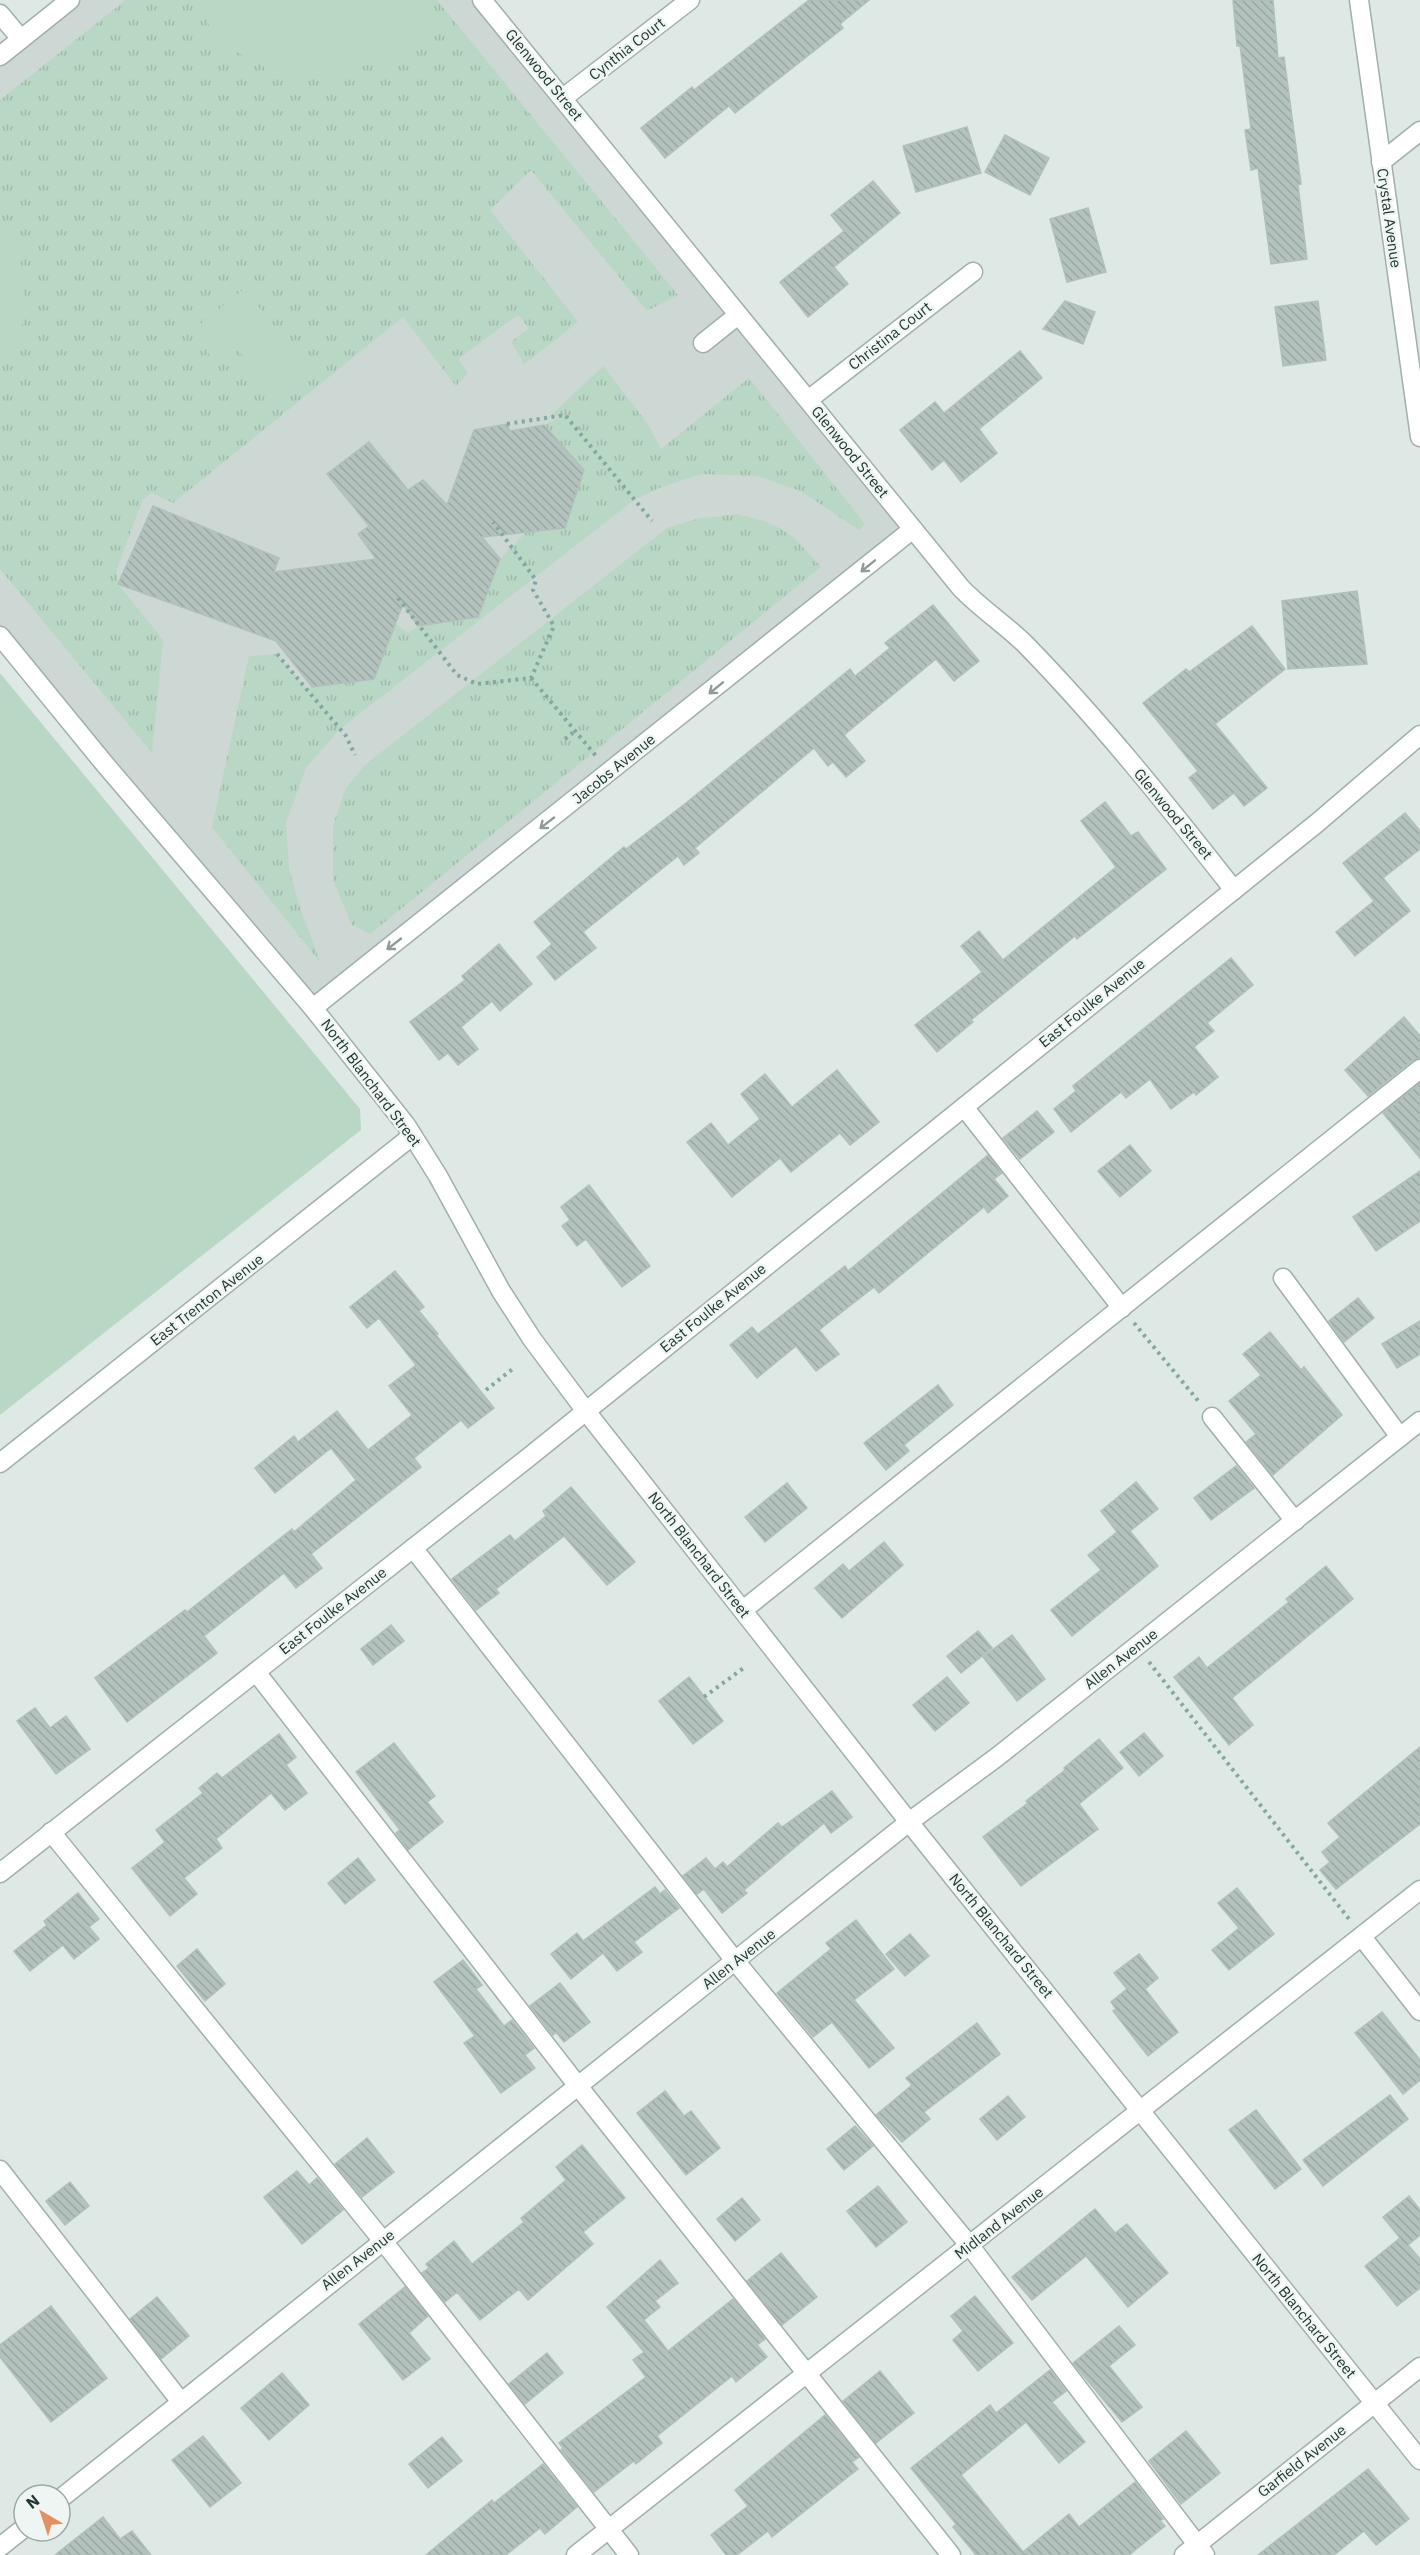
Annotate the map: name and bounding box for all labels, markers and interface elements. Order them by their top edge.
street label: Cynthia Court [585,13,669,84]
street label: Glenwood Street [502,25,587,125]
street label: Crystal Avenue [1373,167,1406,269]
street label: Christina Court [844,297,935,374]
street label: Glenwood Street [808,402,893,502]
one-way arrow [861,559,876,573]
one-way arrow [708,681,724,694]
street label: Jacobs Avenue [568,729,659,808]
street label: Glenwood Street [1130,764,1217,863]
one-way arrow [539,816,555,829]
one-way arrow [386,938,402,951]
street label: East Foulke Avenue [1035,954,1149,1051]
street label: North Blanchard Street [317,1015,426,1150]
street label: East Trenton Avenue [146,1249,267,1350]
street label: East Foulke Avenue [656,1259,770,1356]
street label: North Blanchard Street [644,1488,755,1622]
street label: East Foulke Avenue [275,1563,390,1659]
street label: Allen Avenue [1080,1624,1161,1693]
street label: North Blanchard Street [945,1869,1058,2002]
street label: Allen Avenue [698,1924,779,1993]
street label: Midland Avenue [950,2182,1047,2263]
street label: Allen Avenue [317,2225,398,2294]
street label: North Blanchard Street [1248,2249,1361,2382]
street label: Garfield Avenue [1254,2420,1350,2501]
north arrow [12,2483,72,2543]
text: N [22,2490,43,2513]

